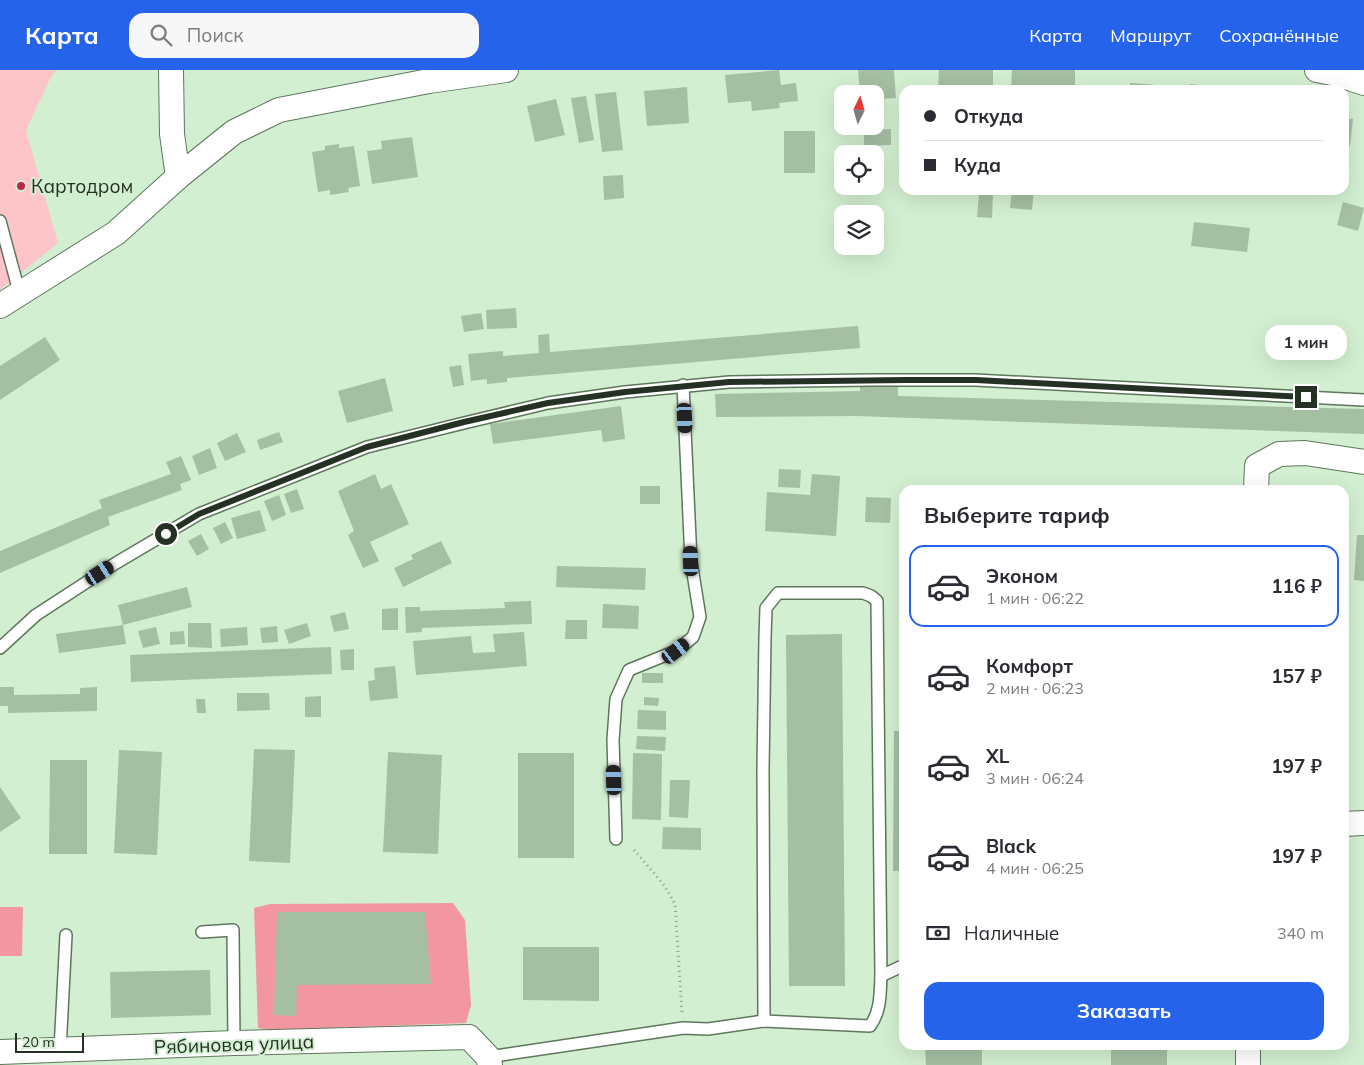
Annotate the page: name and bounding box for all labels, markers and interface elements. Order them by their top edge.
search box [129,13,479,58]
text: Карта [25,20,99,50]
icon: search [147,21,175,49]
text: Поиск [187,23,244,47]
text: Карта [1029,24,1082,47]
text: Маршрут [1110,24,1191,47]
text: Сохранённые [1219,24,1339,47]
north arrow [834,85,884,135]
map controls [834,85,884,255]
text: Откуда [954,104,1023,128]
button: locate [834,145,884,195]
text: Куда [954,153,1001,177]
place label: Картодром [31,174,133,198]
marker: Картодром [15,180,27,192]
button: layers [834,205,884,255]
callout: 1 мин [1265,325,1347,360]
text: 1 мин [1284,332,1328,352]
route end [1295,386,1317,408]
car [676,403,693,433]
text: Выберите тариф [924,501,1110,529]
route start [155,523,177,545]
car [682,546,699,576]
car [83,559,116,587]
icon: car [926,564,971,609]
text: Эконом [986,564,1058,588]
text: 116 ₽ [1271,574,1322,598]
text: 1 мин · 06:22 [986,588,1084,608]
car [659,636,692,666]
icon: car [926,654,971,699]
text: Комфорт [986,654,1073,678]
text: 157 ₽ [1271,664,1322,688]
text: 2 мин · 06:23 [986,678,1084,698]
icon: car [926,744,971,789]
text: XL [986,744,1009,768]
text: 197 ₽ [1271,754,1322,778]
car [605,765,622,795]
text: 3 мин · 06:24 [986,768,1084,788]
icon: car [926,834,971,879]
text: Black [986,834,1036,858]
text: 197 ₽ [1271,844,1322,868]
text: 4 мин · 06:25 [986,858,1084,878]
icon: cash [924,919,952,947]
text: Наличные [964,921,1059,945]
text: 340 m [1277,923,1324,943]
button: Заказать [924,982,1324,1040]
street label: Рябиновая улица [153,1029,315,1059]
scale bar [15,1030,84,1053]
text: 20 m [22,1033,55,1051]

